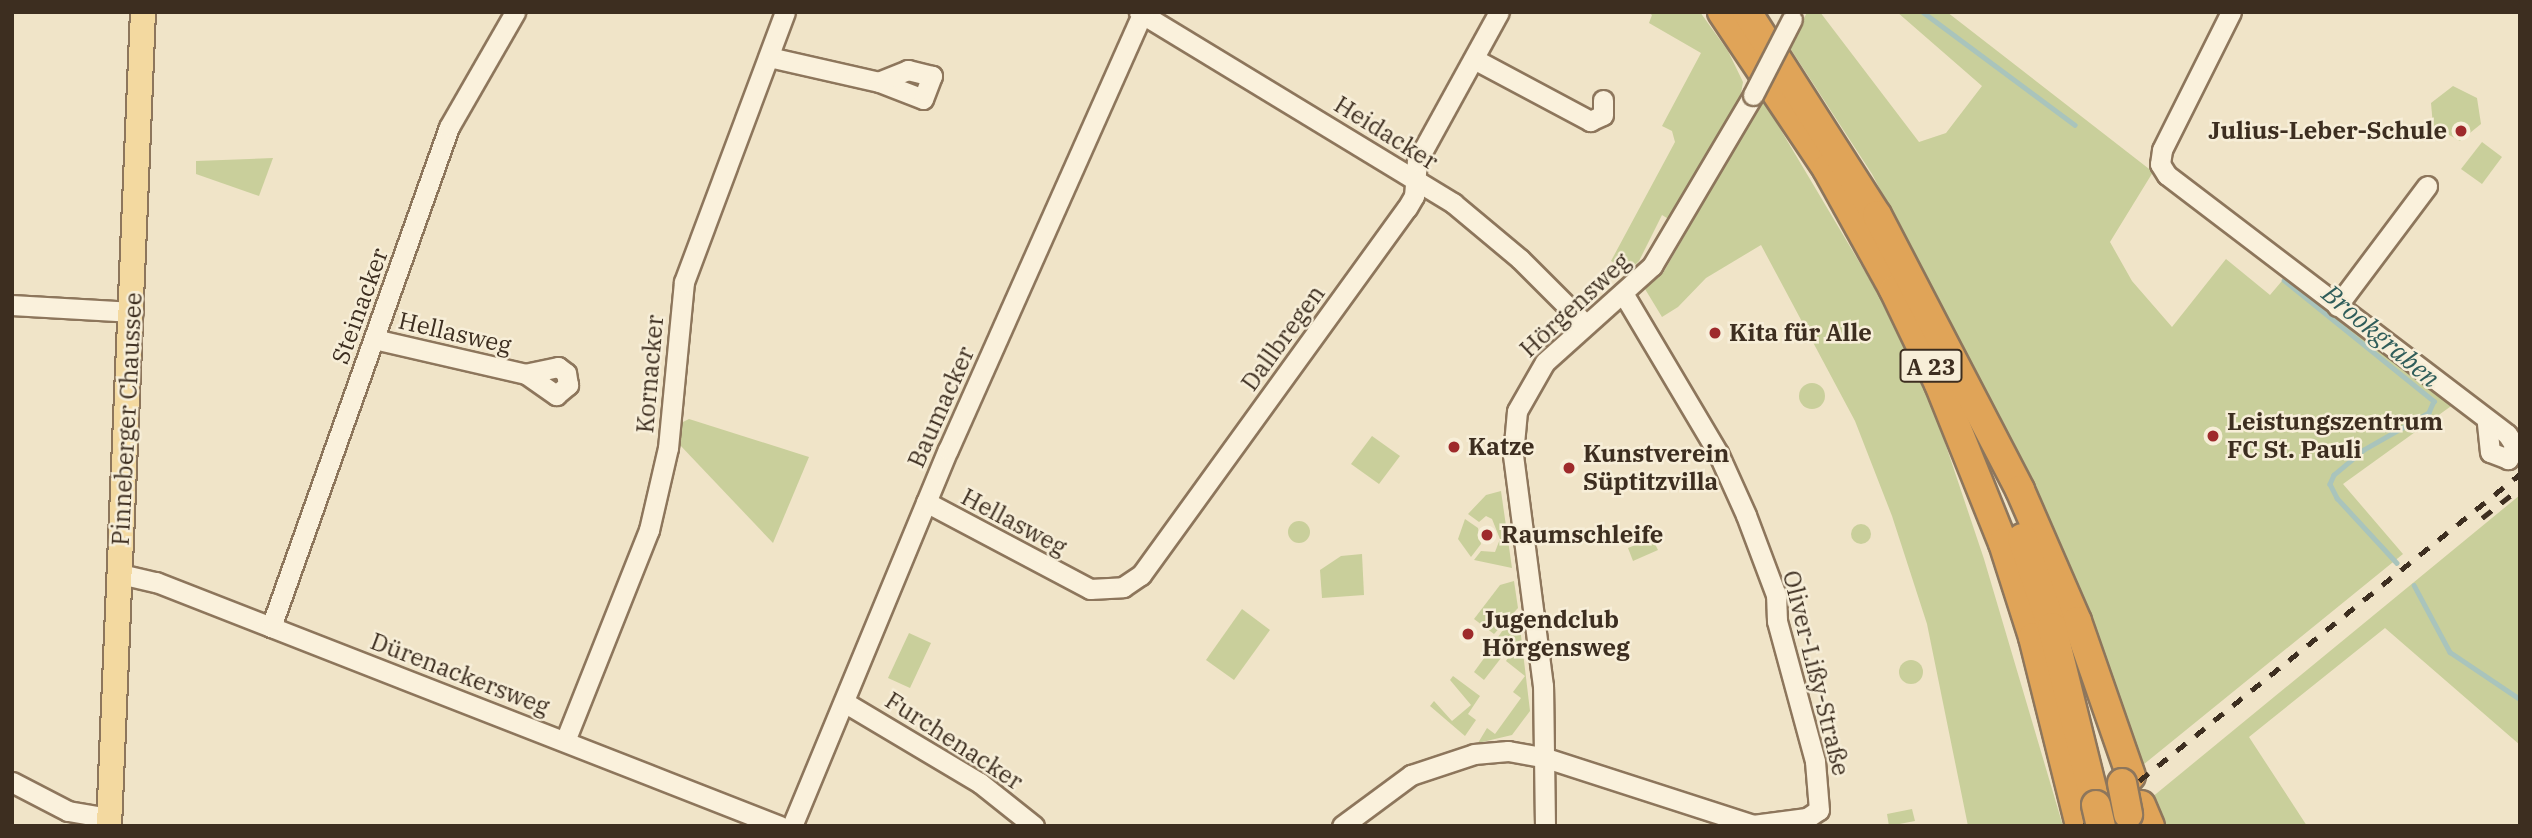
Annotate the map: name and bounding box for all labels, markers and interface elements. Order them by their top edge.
street label: Heidacker [1329,90,1443,176]
place label: Julius-Leber-Schule [2208,117,2447,145]
marker: Julius-Leber-Schule [2453,123,2469,139]
street label: Steinacker [326,244,394,368]
street label: Hörgensweg [1514,247,1636,363]
water label: Brookgraben [2316,278,2446,394]
street label: Dallbregen [1235,280,1331,396]
street label: Pinneberger Chaussee [106,292,148,546]
street label: Hellasweg [396,306,514,360]
street label: Kornacker [630,314,670,434]
place label: Kita für Alle [1729,319,1872,347]
marker: Kita für Alle [1707,325,1723,341]
street label: Baumacker [902,342,980,472]
road number: A 23 [1898,346,1964,386]
place label: Leistungszentrum FC St. Pauli [2227,408,2443,464]
marker: Leistungszentrum FC St. Pauli [2205,428,2221,444]
place label: Katze [1468,433,1535,461]
marker: Katze [1446,439,1462,455]
place label: Kunstverein Süptitzvilla [1583,440,1729,496]
marker: Kunstverein Süptitzvilla [1561,460,1577,476]
street label: Hellasweg [956,482,1072,562]
place label: Raumschleife [1501,521,1663,549]
marker: Raumschleife [1479,527,1495,543]
street label: Oliver-Lißy-Straße [1777,568,1855,778]
place label: Jugendclub Hörgensweg [1482,606,1630,662]
marker: Jugendclub Hörgensweg [1460,626,1476,642]
street label: Dürenackersweg [366,627,554,721]
street label: Furchenacker [880,686,1028,796]

